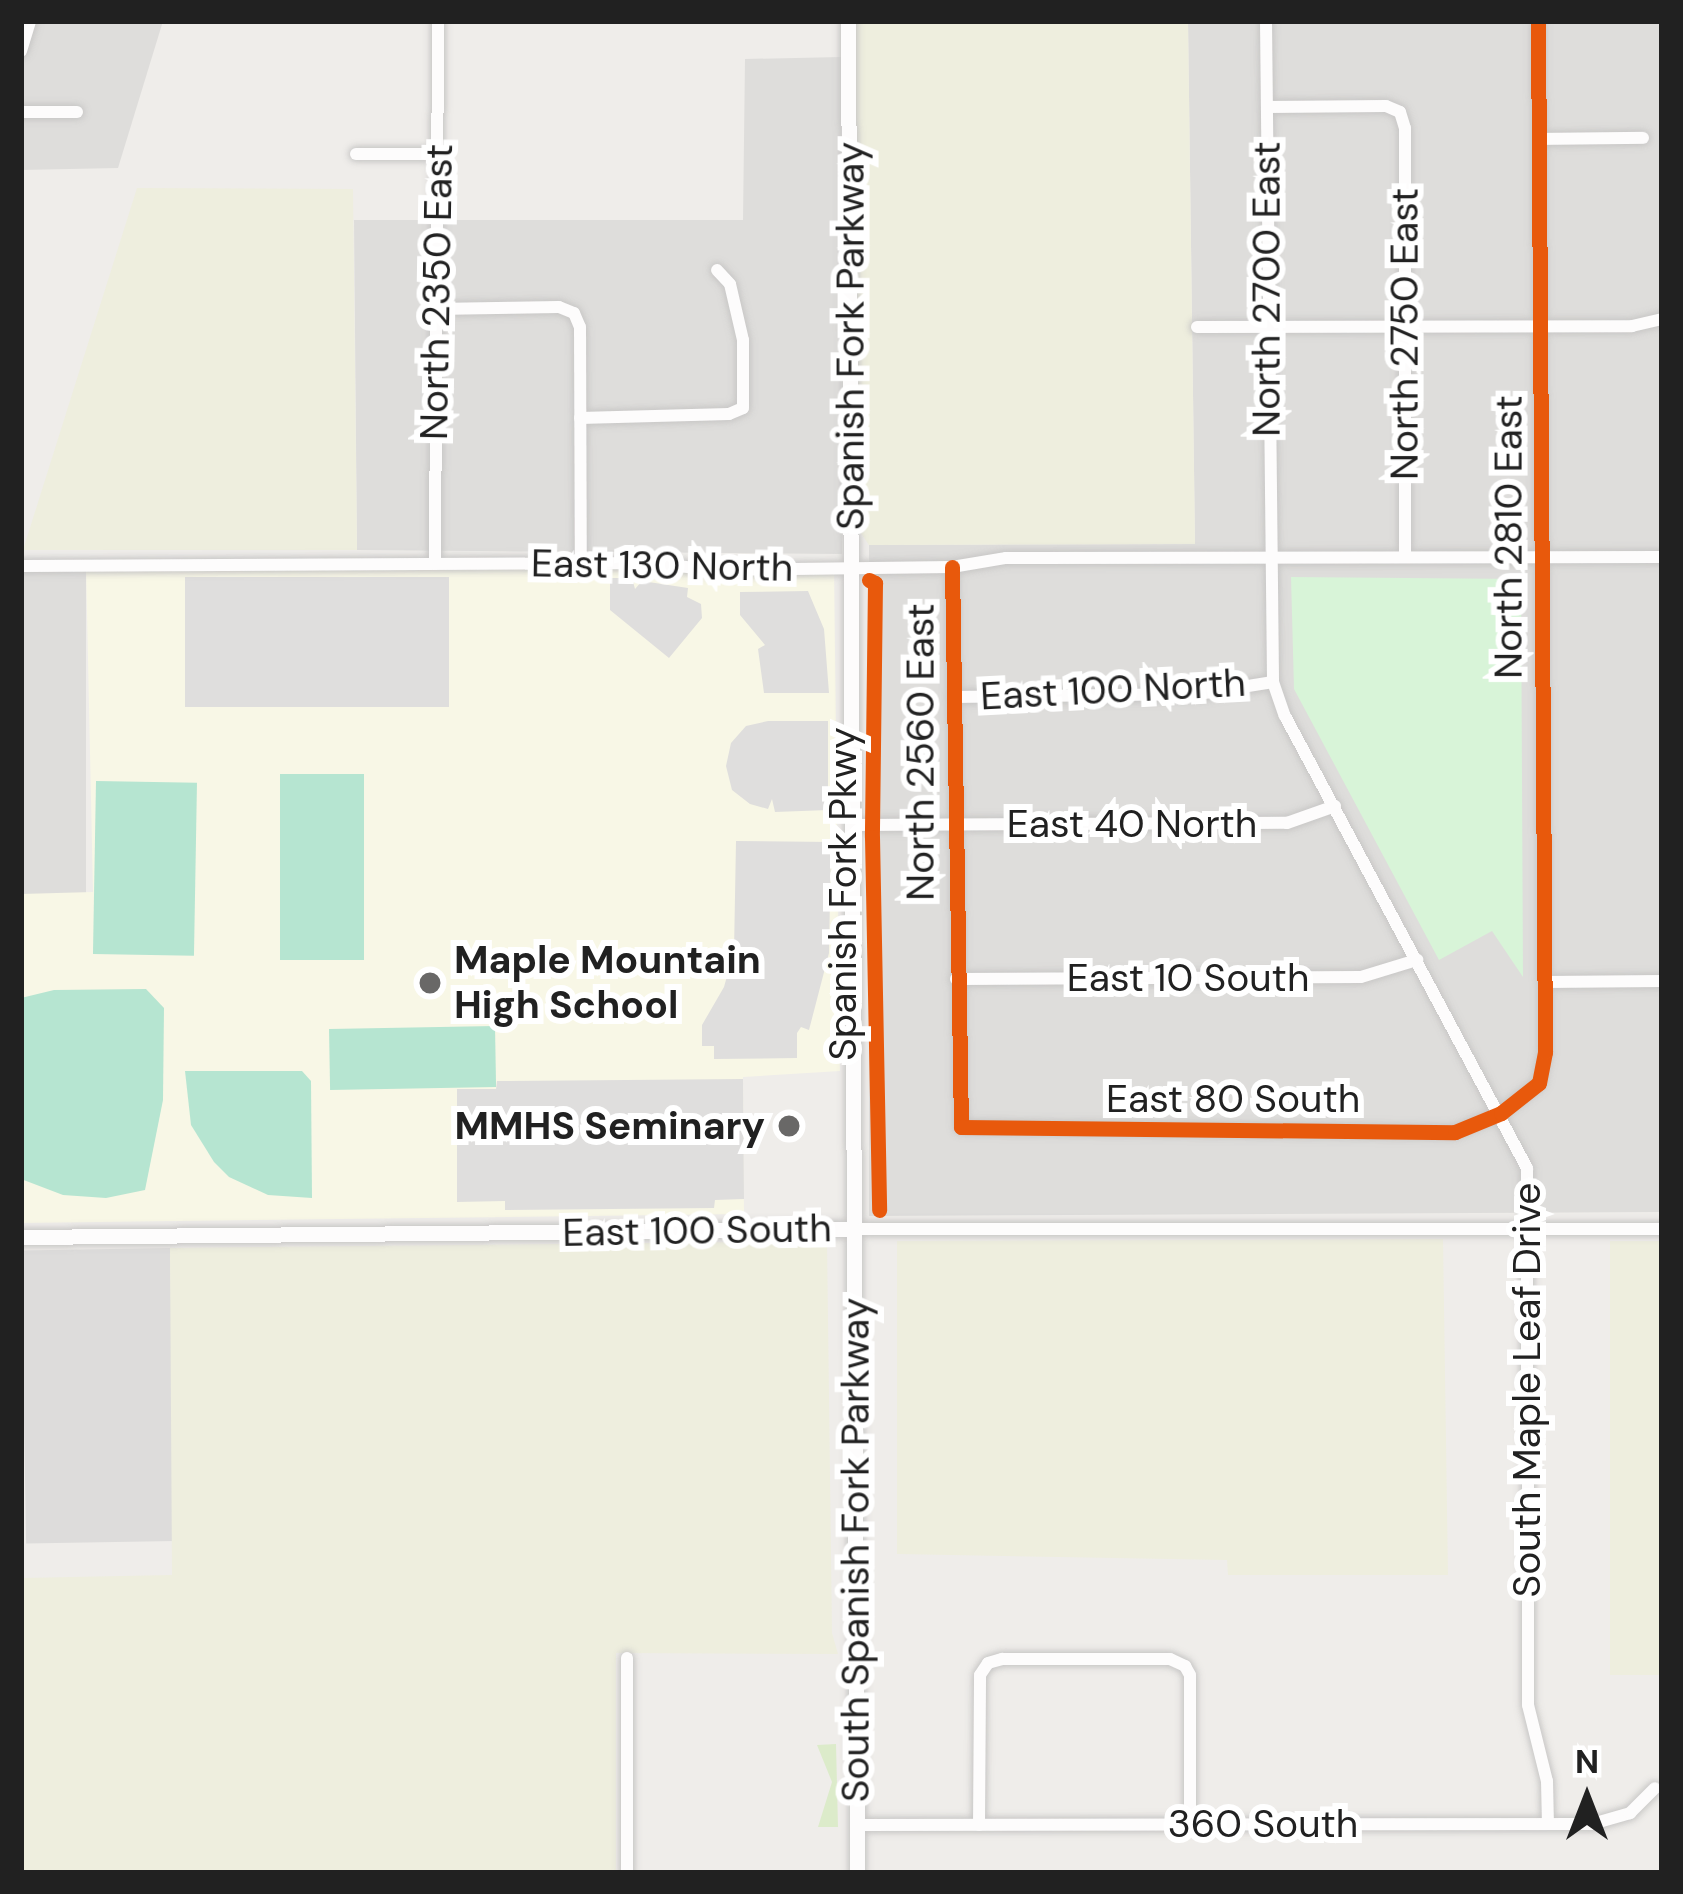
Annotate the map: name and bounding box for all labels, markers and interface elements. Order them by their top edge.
street label: North 2700 East [1244,141,1290,437]
street label: Spanish Fork Parkway [828,142,874,530]
street label: North 2350 East [411,144,463,440]
street label: North 2750 East [1382,188,1428,480]
street label: North 2810 East [1486,395,1532,679]
street label: East 130 North [531,540,793,592]
street label: North 2560 East [898,603,944,901]
street label: East 100 North [979,660,1247,720]
street label: Spanish Fork Pkwy [820,727,866,1061]
street label: East 40 North [1007,801,1257,847]
place label: Maple Mountain High School [454,938,761,1029]
street label: East 10 South [1067,955,1309,1001]
marker: Maple Mountain High School [417,970,443,996]
street label: East 80 South [1106,1076,1360,1122]
place label: MMHS Seminary [454,1103,765,1149]
marker: MMHS Seminary [776,1113,802,1139]
street label: South Maple Leaf Drive [1504,1183,1550,1597]
street label: East 100 South [562,1205,832,1257]
street label: South Spanish Fork Parkway [833,1298,879,1802]
north arrow [1527,1738,1647,1858]
text: N [1575,1740,1599,1783]
street label: 360 South [1168,1801,1358,1847]

